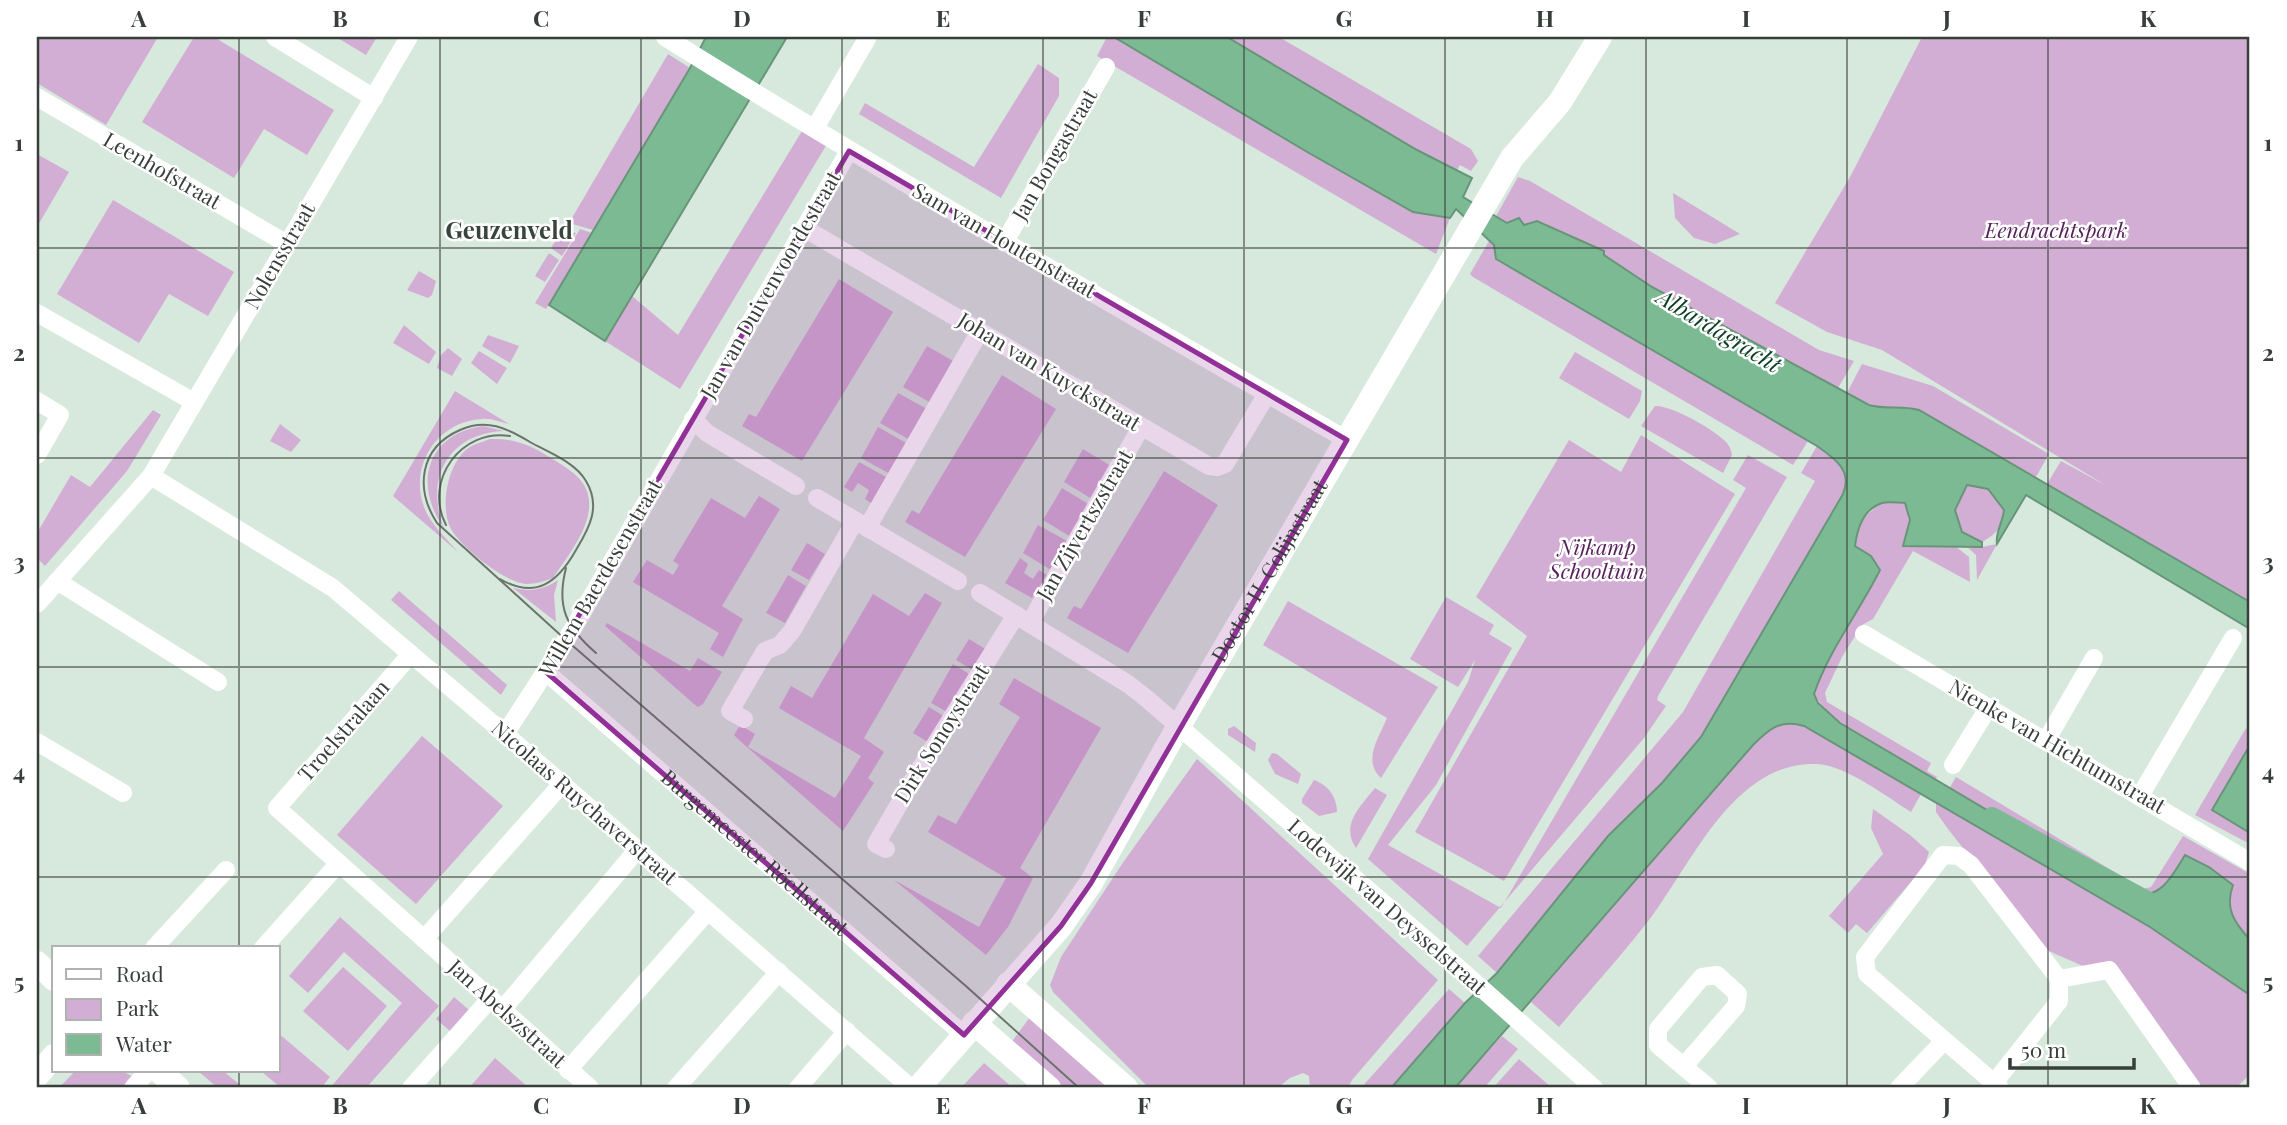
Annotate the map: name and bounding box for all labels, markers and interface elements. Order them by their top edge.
text: A [130,2,147,33]
text: B [332,2,348,33]
text: C [533,2,549,33]
text: D [733,2,751,33]
text: E [936,2,950,33]
text: F [1137,2,1151,33]
text: G [1336,2,1353,33]
text: H [1536,2,1554,33]
text: I [1742,2,1750,33]
text: J [1942,2,1951,33]
text: K [2140,2,2157,33]
street label: Jan Bongastraat [1004,83,1103,226]
street label: Leenhofstraat [99,124,227,215]
text: 1 [15,126,24,157]
text: 1 [2264,126,2273,157]
street label: Jan van Duivenvoordestraat [692,165,846,404]
street label: Sam van Houtenstraat [908,175,1102,304]
street label: Nolensstraat [236,196,320,313]
district label: Geuzenveld [445,213,573,245]
park label: Eendrachtspark [1984,215,2127,243]
water label: Albardagracht [1650,279,1789,380]
street label: Johan van Kuyckstraat [952,304,1147,436]
text: 2 [13,336,25,367]
text: 2 [2262,336,2274,367]
street label: Jan Zijvertszstraat [1028,443,1138,606]
street label: Willem Baerdesenstraat [531,473,668,682]
street label: Doctor H. Colijnstraat [1204,473,1333,667]
park label: Nijkamp Schooltuin [1548,532,1645,584]
text: 3 [13,545,25,576]
text: 3 [2262,545,2274,576]
street label: Dirk Sonoystraat [886,658,994,808]
street label: Nienke van Hichtumstraat [1945,672,2172,819]
street label: Troelstralaan [291,673,395,786]
street label: Nicolaas Ruychaverstraat [487,713,685,890]
text: 4 [13,755,25,786]
text: 4 [2262,755,2274,786]
street label: Burgemeester Röellstraat [656,762,856,941]
street label: Lodewijk van Deysselstraat [1283,811,1494,1000]
legend [52,946,280,1072]
street label: Jan Abelszstraat [443,951,574,1073]
text: Road [116,959,164,987]
text: 5 [14,965,24,996]
text: 5 [2263,965,2273,996]
text: Park [116,993,160,1021]
scale bar [2010,1027,2135,1071]
text: Water [115,1029,172,1057]
text: 50 m [2021,1035,2067,1063]
text: A [130,1089,147,1120]
text: B [332,1089,348,1120]
text: C [533,1089,549,1120]
text: D [733,1089,751,1120]
text: E [936,1089,950,1120]
text: F [1137,1089,1151,1120]
text: G [1336,1089,1353,1120]
text: H [1536,1089,1554,1120]
text: I [1742,1089,1750,1120]
text: J [1942,1089,1951,1120]
text: K [2140,1089,2157,1120]

